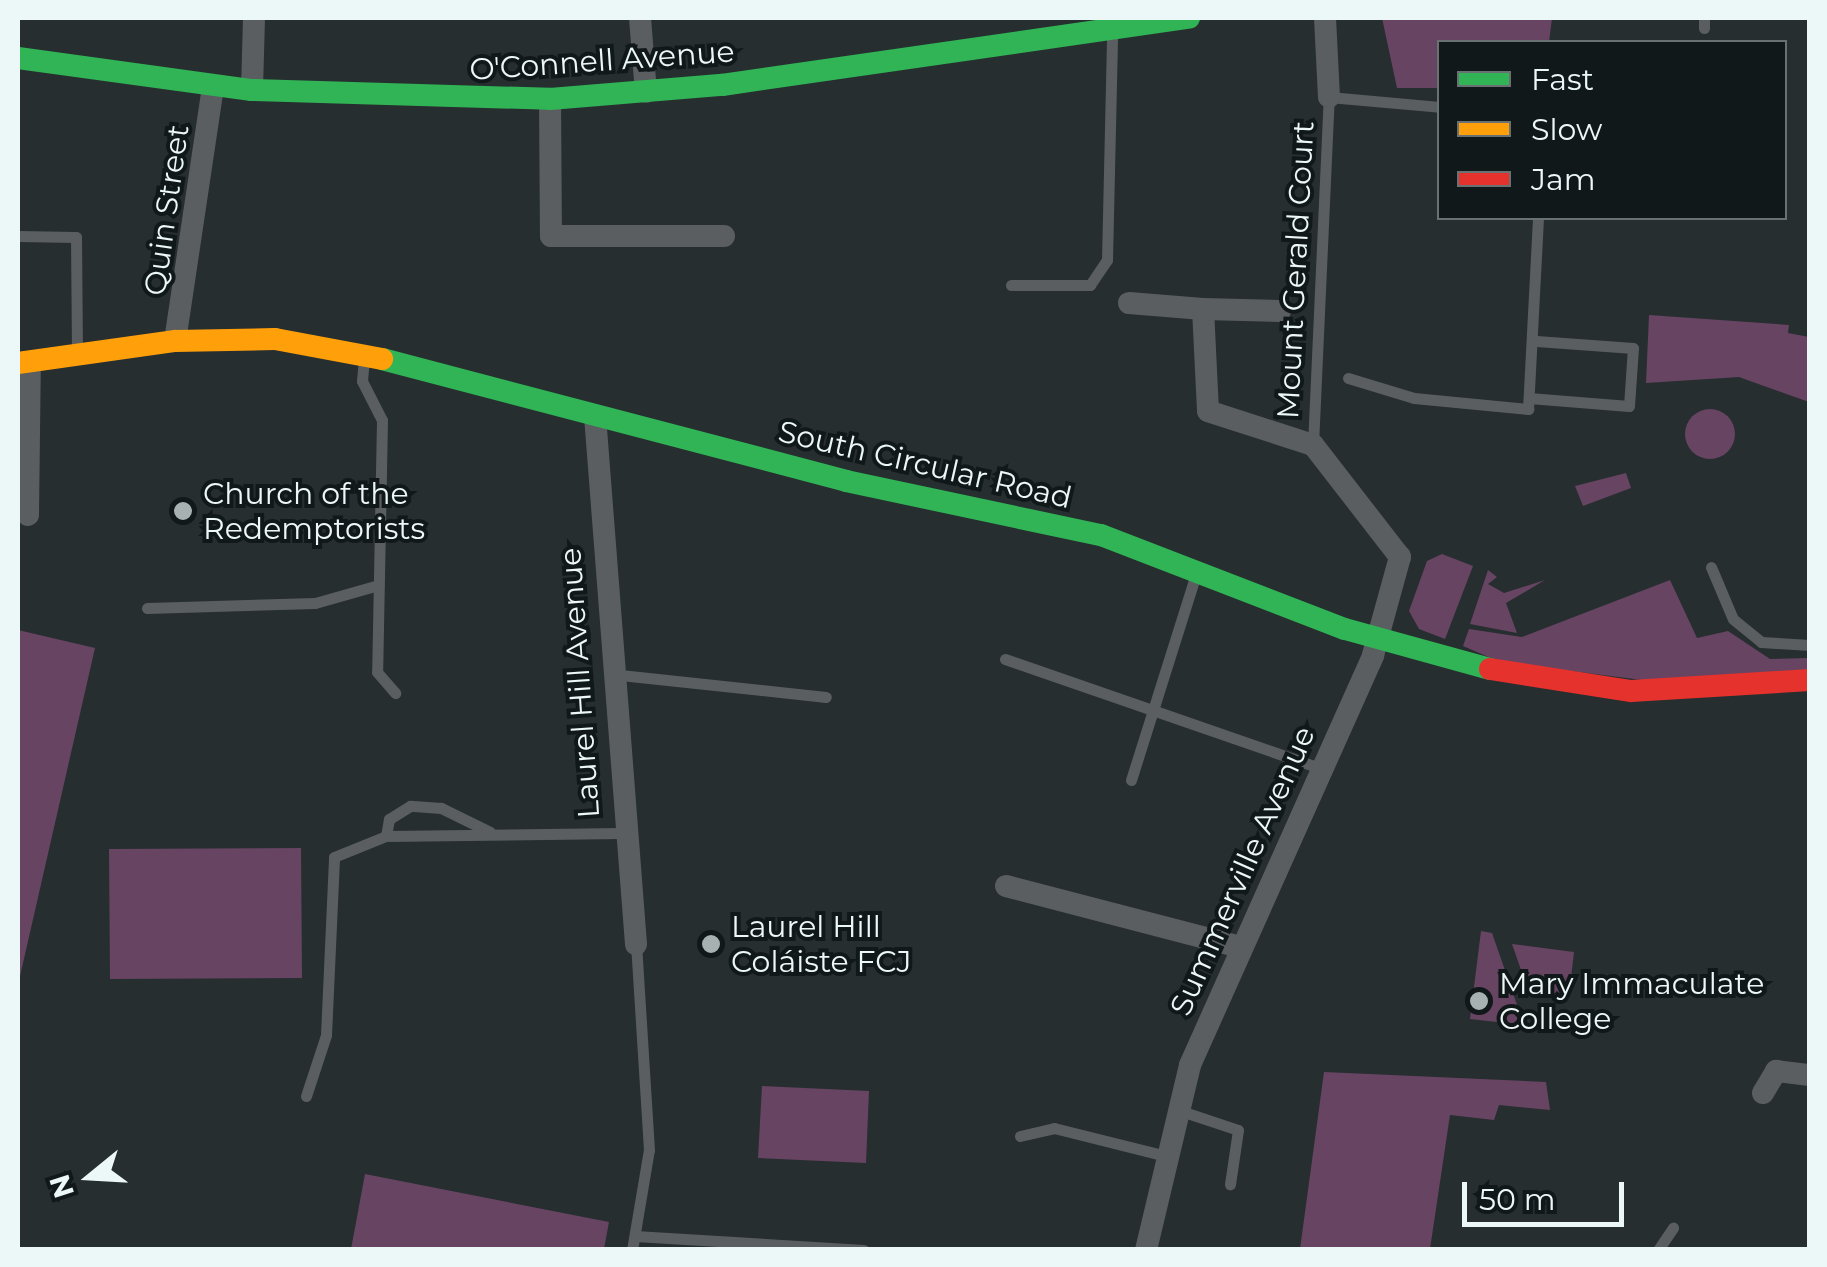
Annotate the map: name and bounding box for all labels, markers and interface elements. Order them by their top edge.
street label: O'Connell Avenue [468,34,736,88]
legend [1437,40,1787,220]
text: Fast [1531,61,1594,98]
text: Slow [1531,111,1602,148]
street label: Mount Gerald Court [1270,120,1322,420]
street label: Quin Street [137,122,197,298]
text: Jam [1531,161,1596,198]
street label: South Circular Road [775,414,1075,516]
place label: Church of the Redemptorists [203,476,425,546]
marker: Church of the Redemptorists [172,500,194,522]
street label: Laurel Hill Avenue [553,547,607,819]
street label: Summerville Avenue [1163,721,1323,1021]
place label: Laurel Hill Coláiste FCJ [731,909,911,980]
marker: Laurel Hill Coláiste FCJ [700,933,722,955]
place label: Mary Immaculate College [1499,966,1764,1036]
marker: Mary Immaculate College [1468,990,1490,1012]
north arrow [40,1127,140,1227]
scale bar [1467,1162,1630,1224]
text: N [42,1170,81,1202]
text: 50 m [1479,1181,1556,1218]

